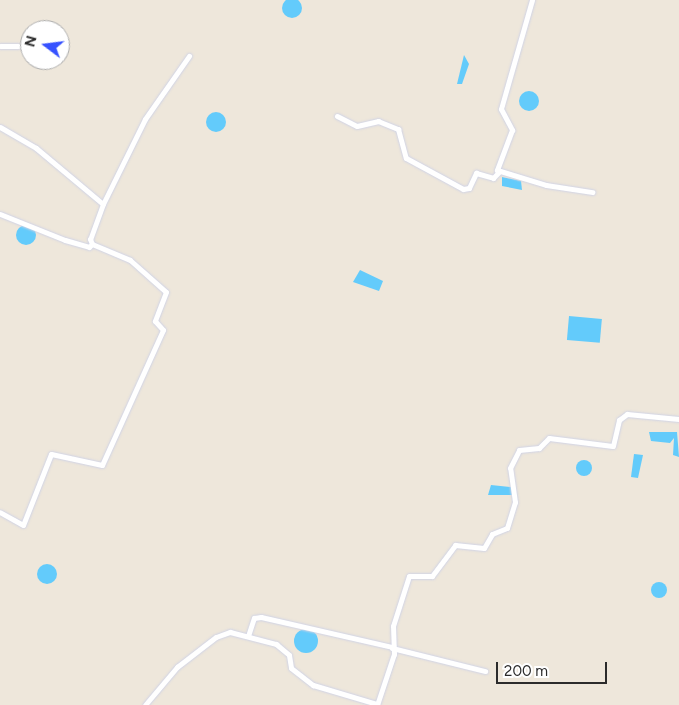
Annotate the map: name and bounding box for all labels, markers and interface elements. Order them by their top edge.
north arrow [20,20,70,70]
text: N [21,34,41,49]
scale bar [499,652,610,684]
text: 200 m [504,662,548,680]

